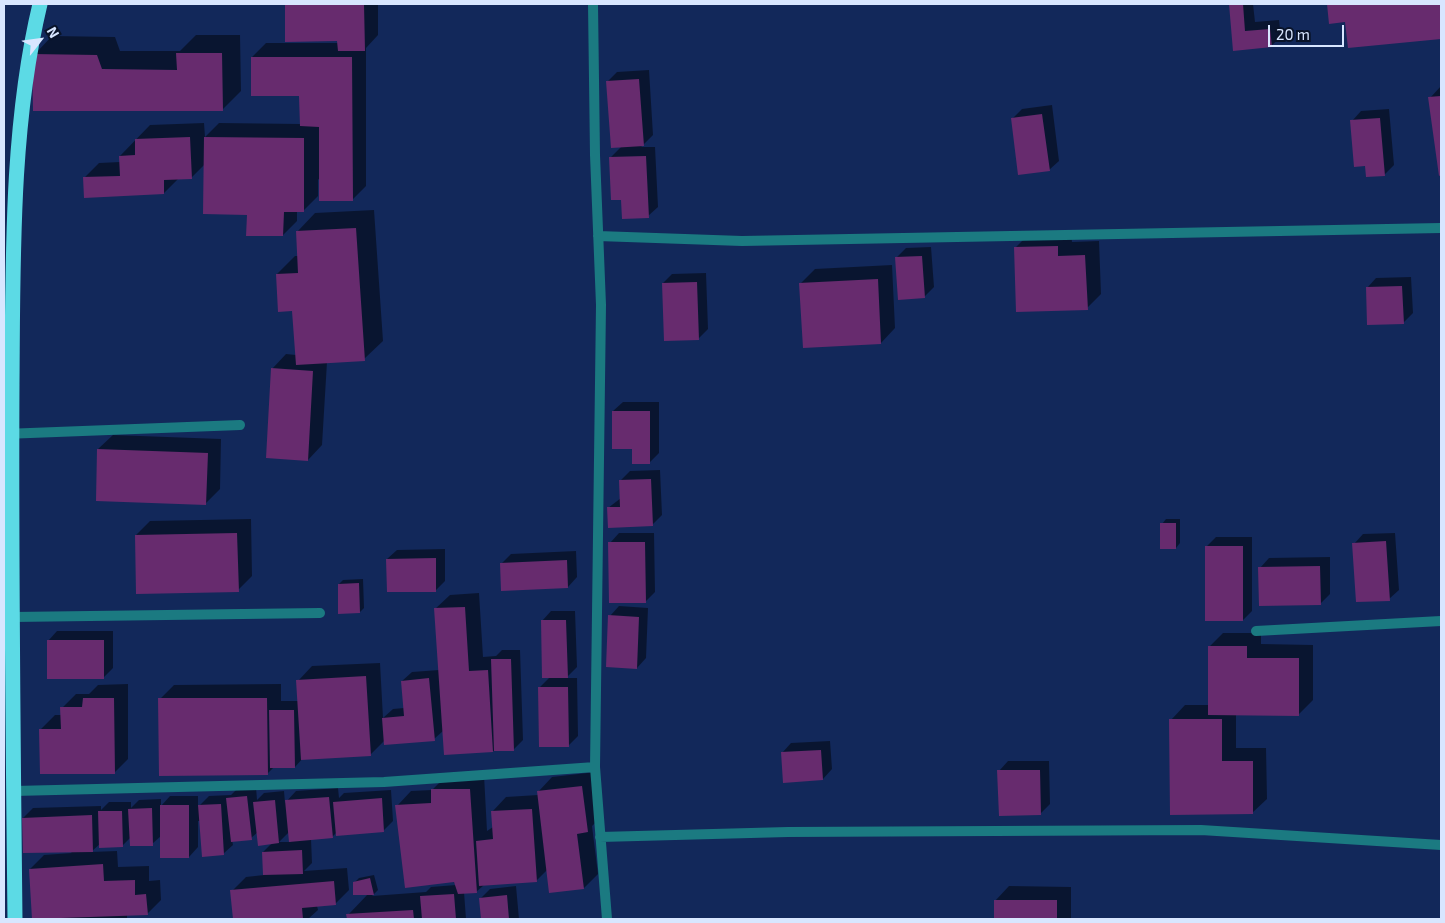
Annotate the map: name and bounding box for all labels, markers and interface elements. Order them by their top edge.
north arrow [15,15,65,65]
scale bar [1270,15,1346,47]
text: N [44,24,63,41]
text: 20 m [1276,25,1310,43]

